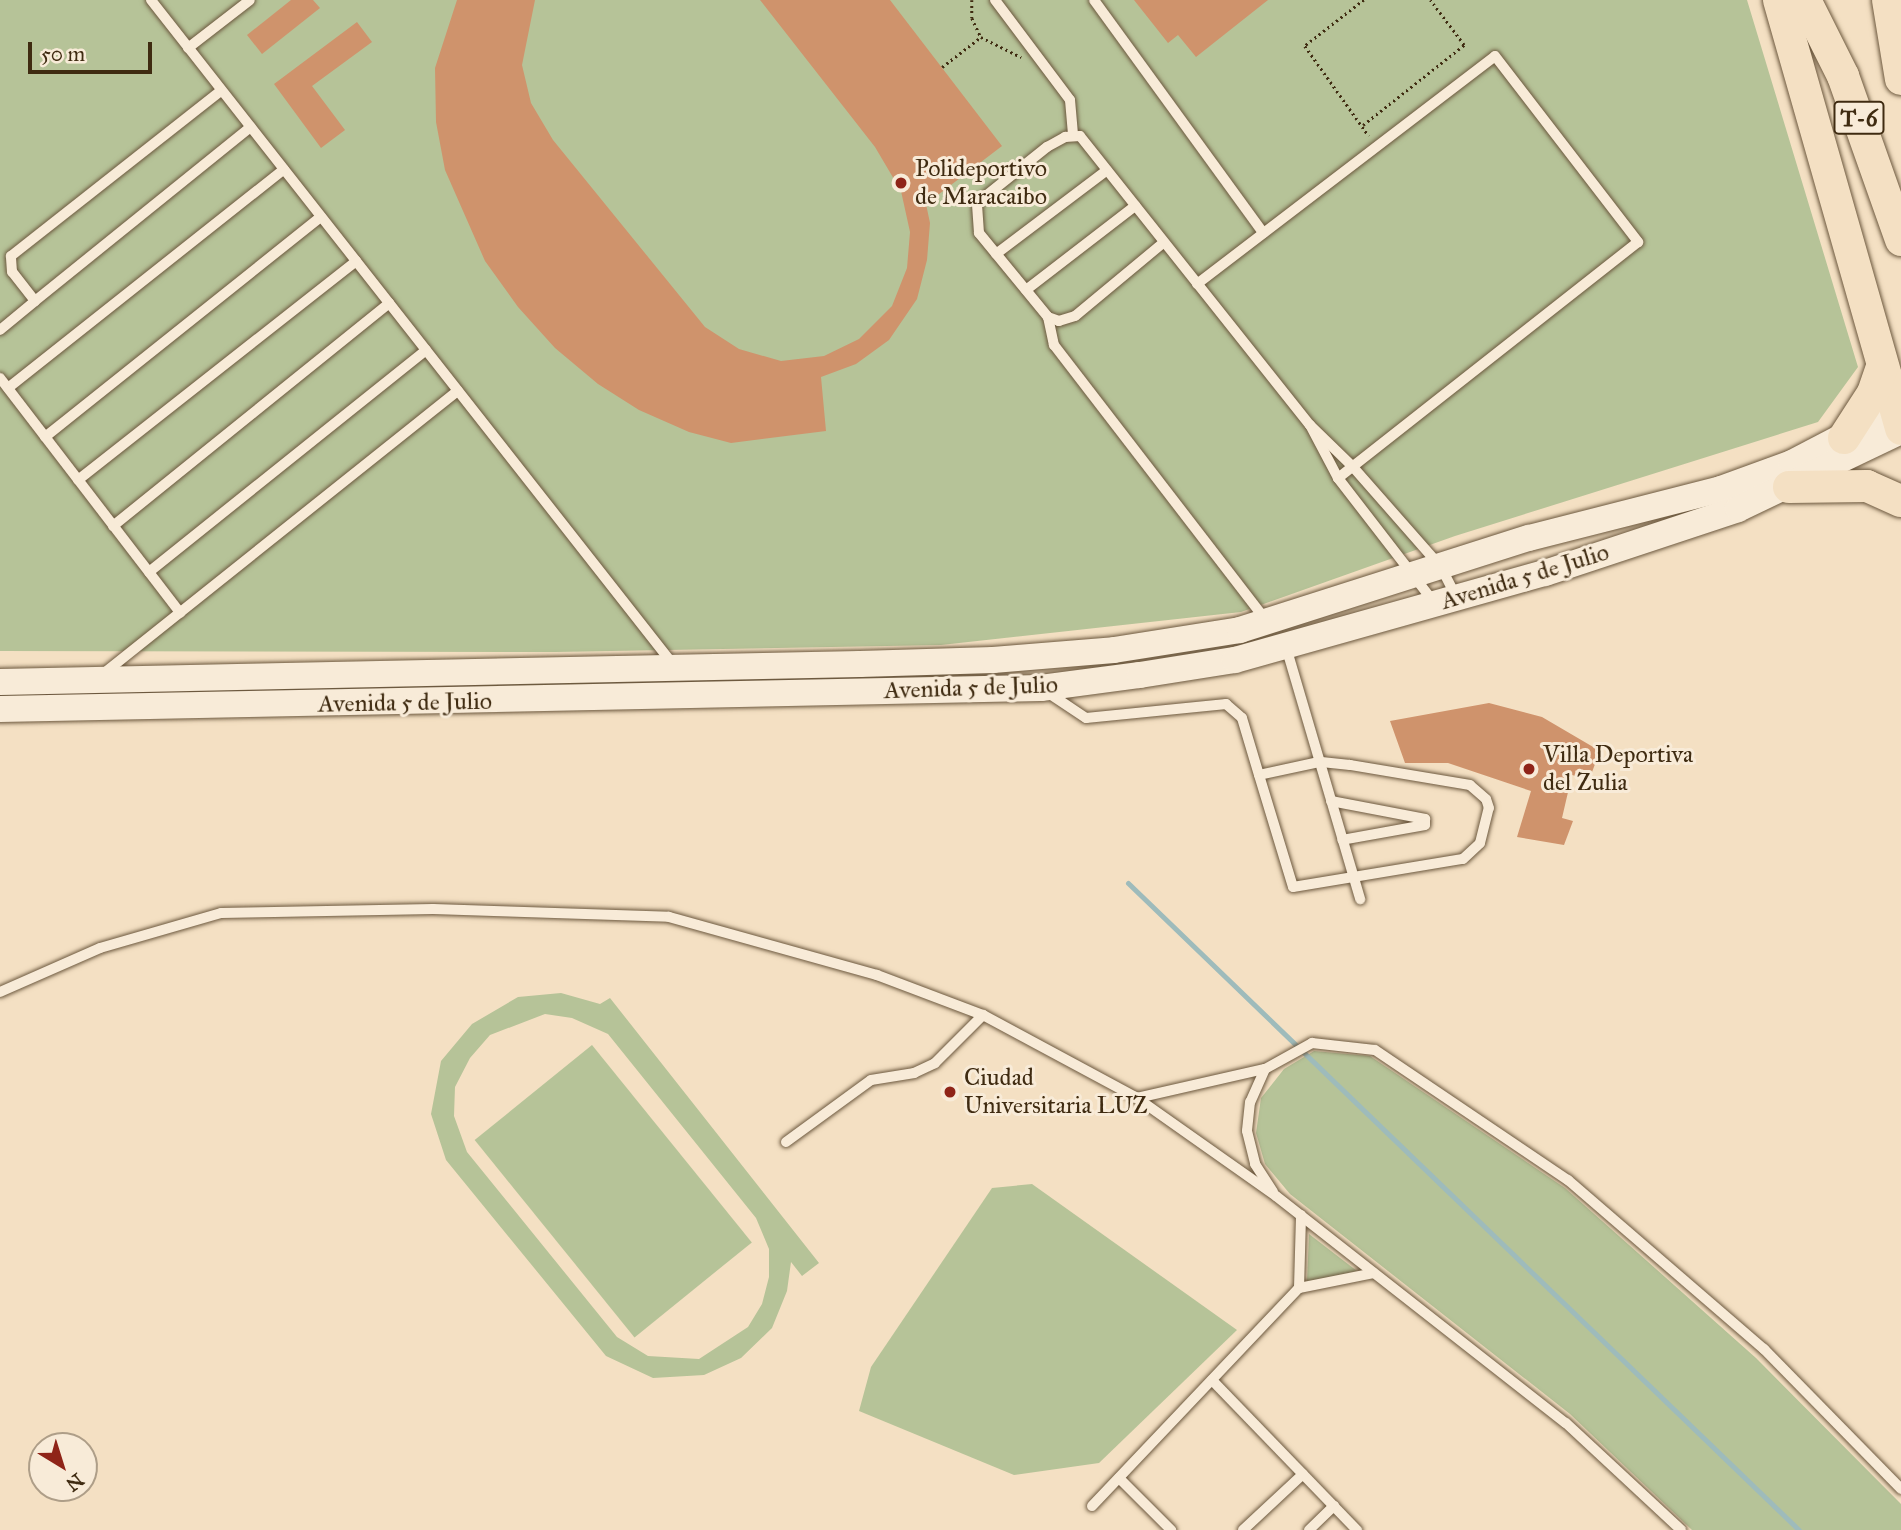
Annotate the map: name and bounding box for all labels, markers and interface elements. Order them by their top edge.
scale bar [32,28,156,72]
text: 50 m [41,41,85,67]
road number: T-6 [1833,99,1885,138]
place label: Polideportivo de Maracaibo [915,155,1047,211]
marker: Polideportivo de Maracaibo [893,175,909,191]
street label: Avenida 5 de Julio [1438,538,1612,616]
street label: Avenida 5 de Julio [884,671,1058,705]
street label: Avenida 5 de Julio [318,687,492,719]
place label: Villa Deportiva del Zulia [1543,741,1693,797]
marker: Villa Deportiva del Zulia [1521,761,1537,777]
place label: Ciudad Universitaria LUZ [964,1064,1148,1120]
marker: Ciudad Universitaria LUZ [942,1084,958,1100]
north arrow [28,1432,98,1502]
text: N [62,1468,88,1496]

